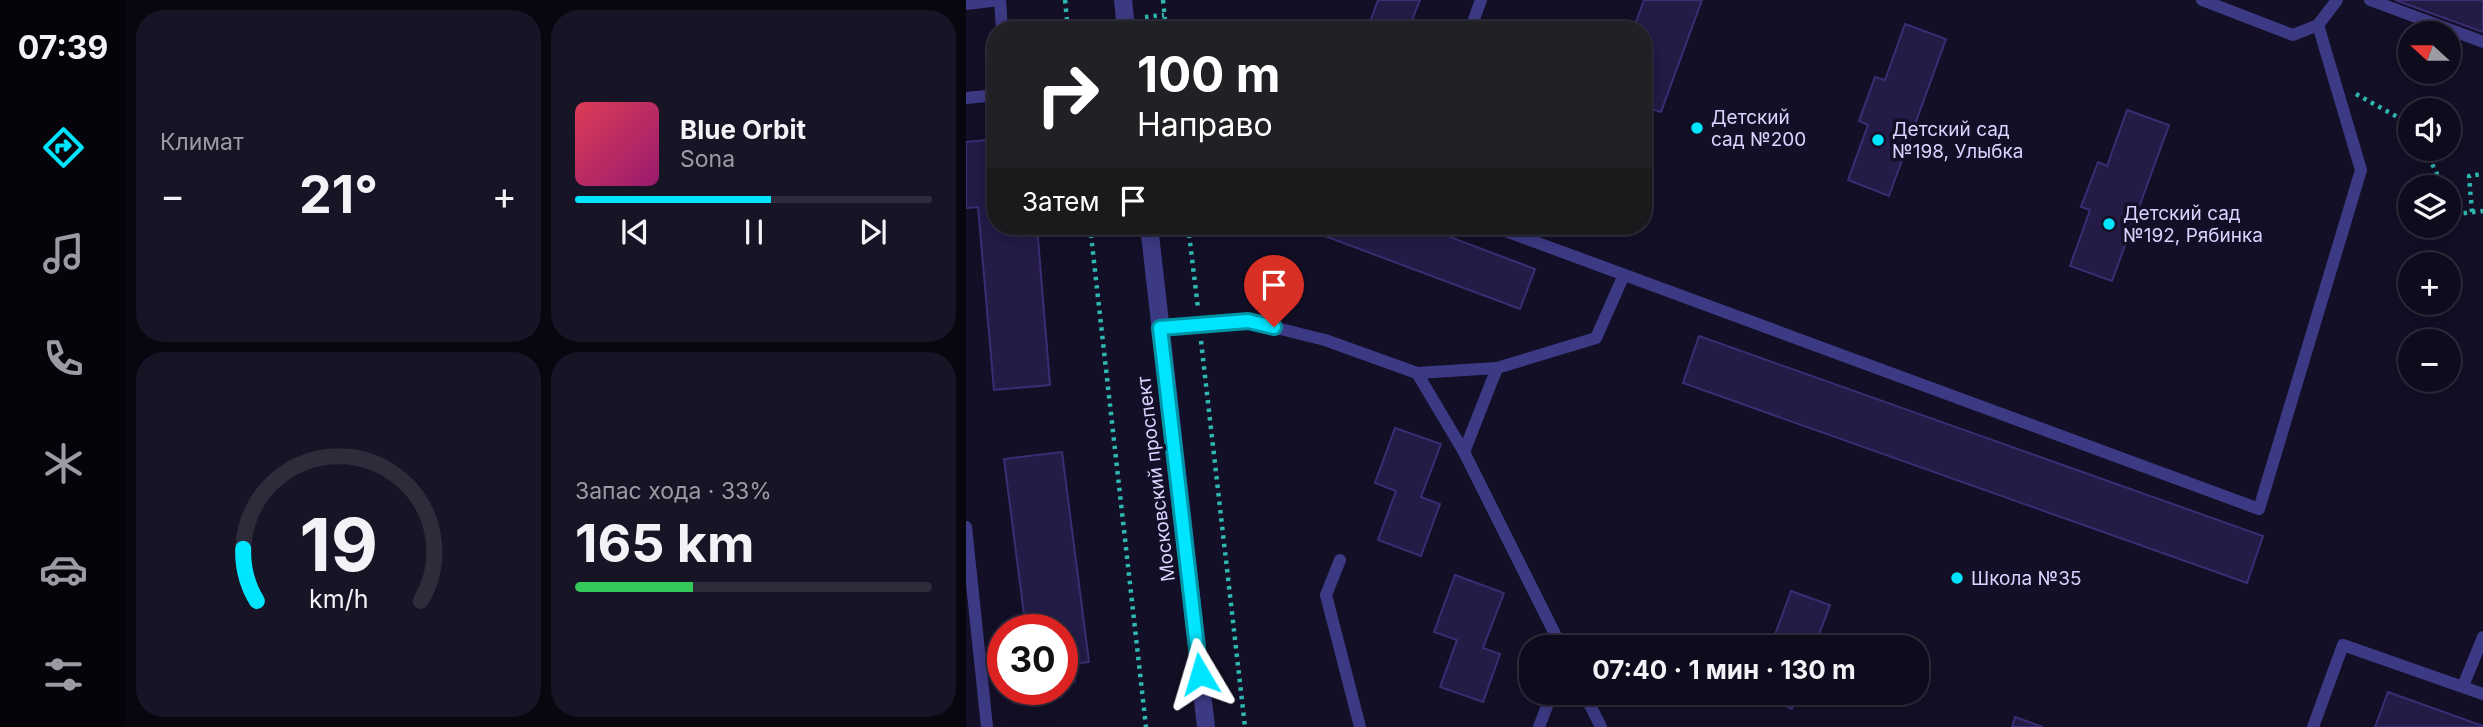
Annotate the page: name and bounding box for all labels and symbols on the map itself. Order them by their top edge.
north arrow [2398,21,2460,84]
place label: Детский сад №200 [1711,106,1806,151]
place label: Детский сад №198, Улыбка [1892,118,2024,163]
marker: Детский сад №200 [1689,120,1705,136]
marker: Детский сад №198, Улыбка [1870,132,1886,148]
place label: Детский сад №192, Рябинка [2123,202,2263,247]
marker: Детский сад №192, Рябинка [2101,216,2117,232]
pin [1244,255,1304,327]
street label: Московский проспект [1132,375,1180,583]
place label: Школа №35 [1971,567,2081,590]
marker: Школа №35 [1949,570,1965,586]
speed limit sign: 30 [987,614,1078,705]
position arrow [1163,637,1237,711]

